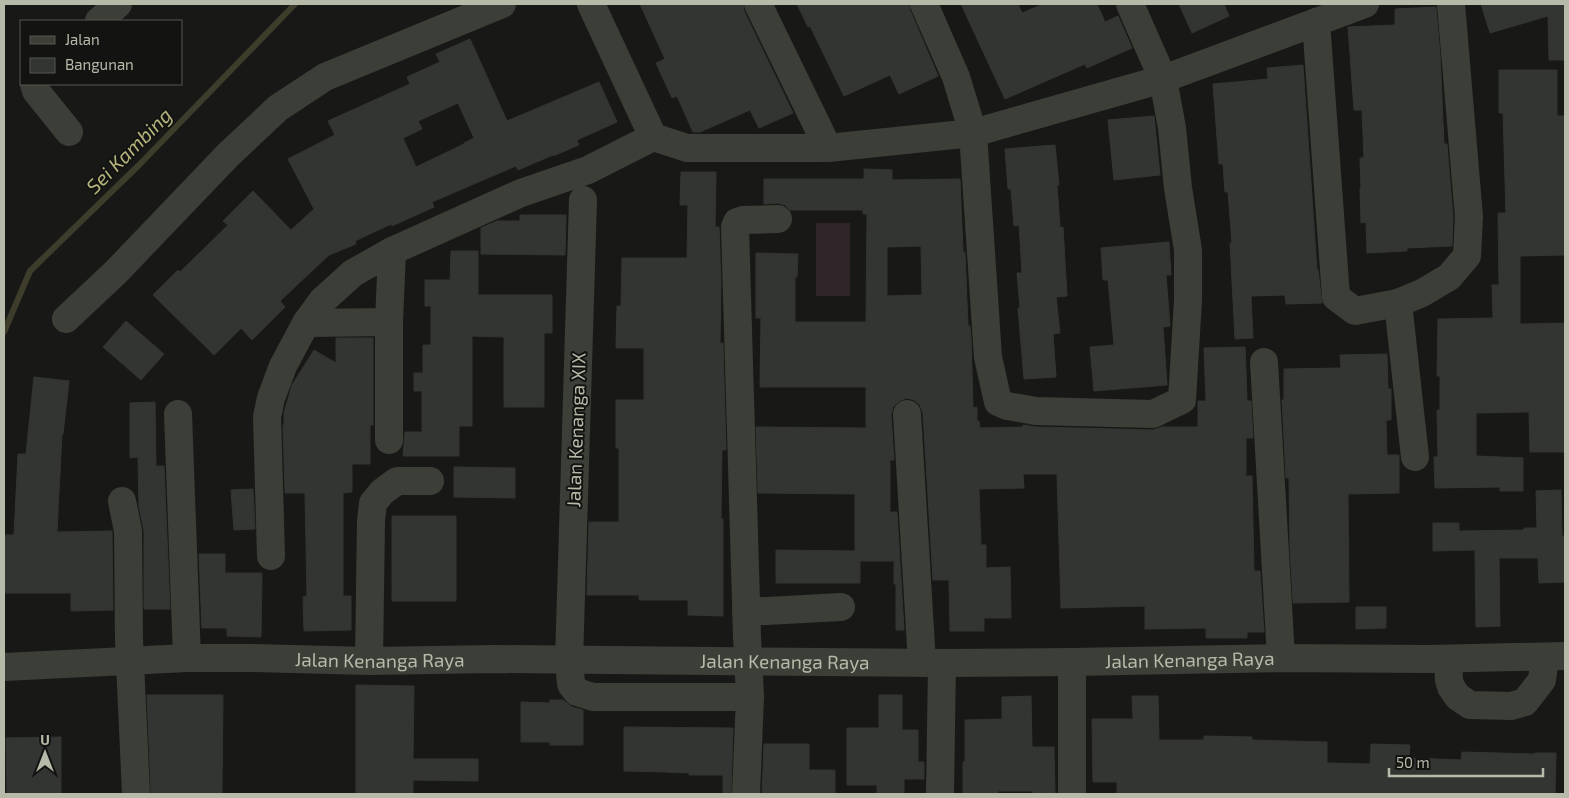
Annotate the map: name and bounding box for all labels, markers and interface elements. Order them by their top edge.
legend [20,20,182,85]
text: Jalan [65,30,100,48]
text: Bangunan [65,55,134,73]
water label: Sei Kambing [80,102,176,198]
street label: Jalan Kenanga XIX [561,352,590,508]
street label: Jalan Kenanga Raya [1105,646,1275,672]
street label: Jalan Kenanga Raya [295,647,465,672]
street label: Jalan Kenanga Raya [700,649,870,673]
north arrow [20,728,70,778]
text: U [40,731,50,748]
scale bar [1389,746,1543,778]
text: 50 m [1396,753,1430,771]

